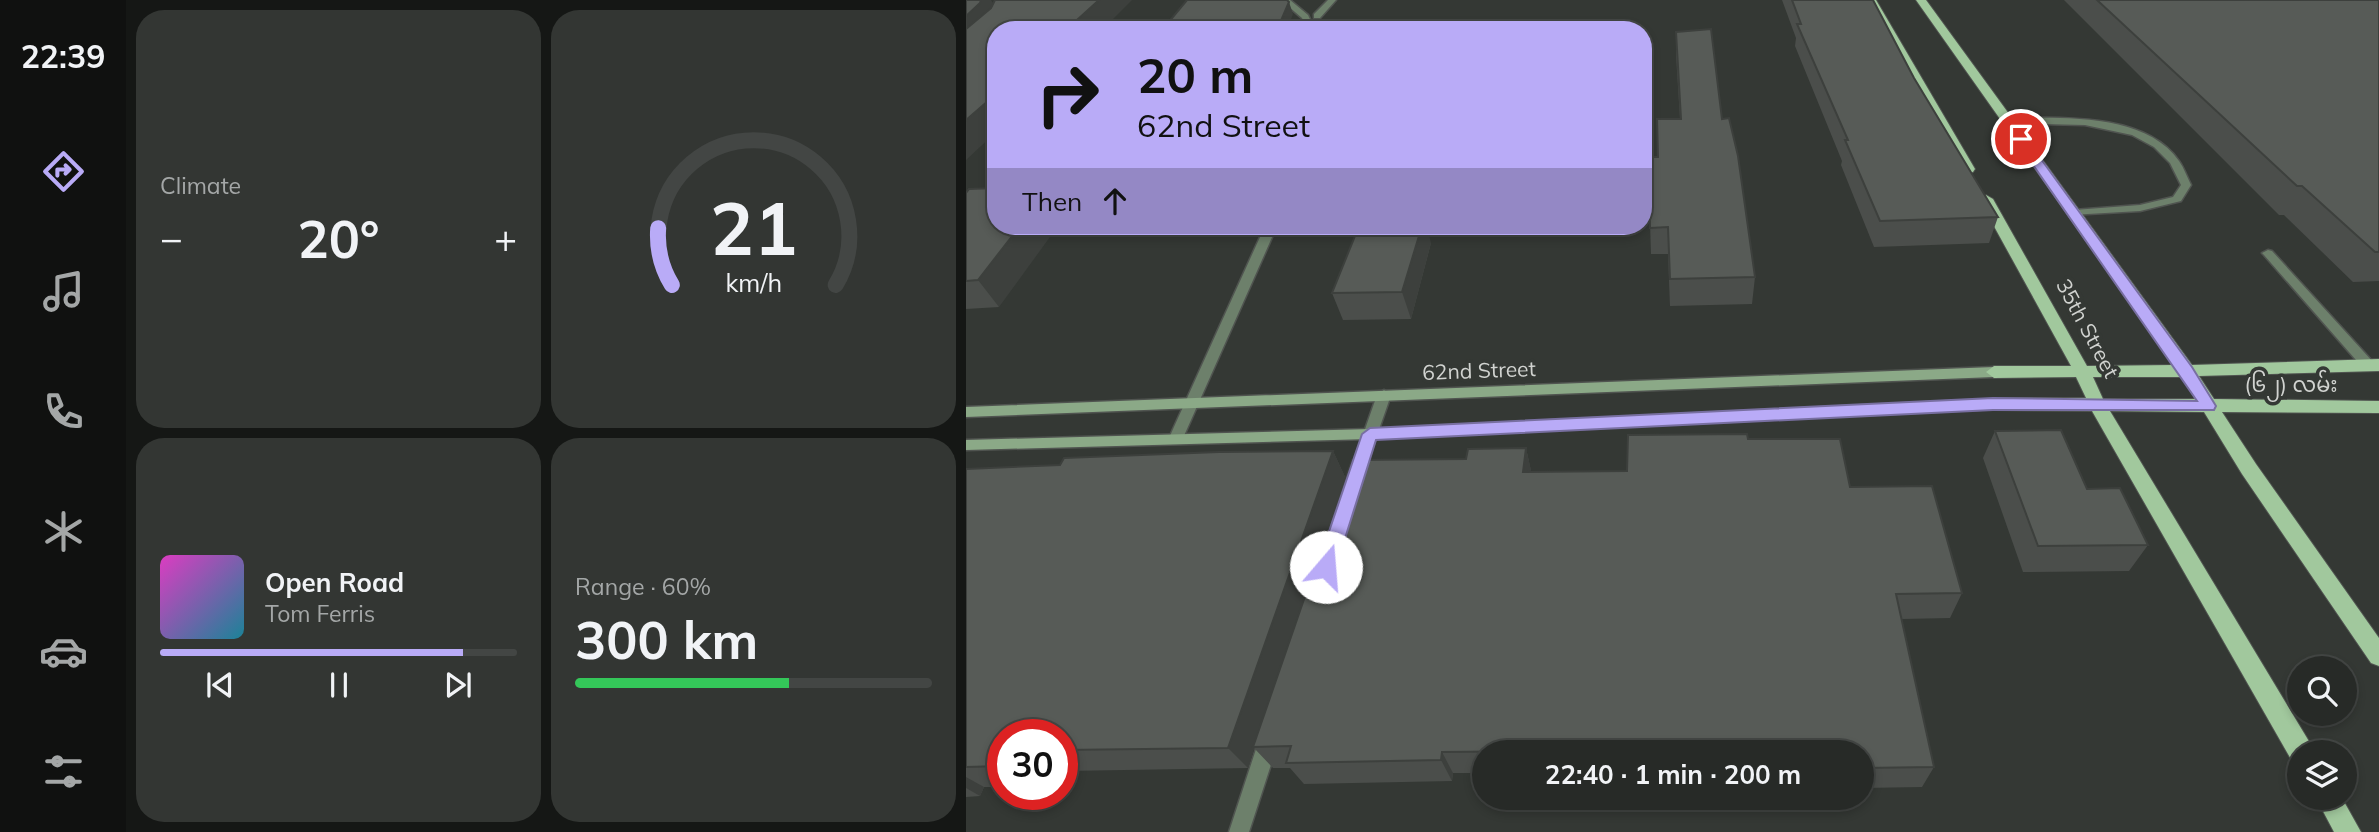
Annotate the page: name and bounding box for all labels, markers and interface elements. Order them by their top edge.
text: 22:39 [21,36,105,76]
text: 20 m [1137,44,1253,105]
icon: right [1022,49,1113,140]
text: 62nd Street [1137,105,1310,145]
pin [1991,109,2051,169]
icon: arrive [2002,120,2040,158]
icon: directions [39,147,88,196]
text: Climate [160,171,241,200]
text: 21 [710,182,797,273]
icon: ahead [1096,182,1134,220]
text: Then [1022,185,1082,218]
text: 20° [297,206,380,271]
text: − [160,214,183,262]
text: + [494,214,517,262]
icon: music [39,267,88,316]
text: km/h [725,267,782,298]
street label: 35th Street [2051,274,2125,382]
street label: 62nd Street [1422,355,1536,385]
street label: (၆၂) လမ်း [2244,369,2338,402]
icon: phone [39,387,88,436]
icon: climate [39,507,88,556]
position arrow [1289,530,1363,604]
text: Open Road [265,566,404,599]
text: Range · 60% [575,572,711,601]
text: Tom Ferris [265,599,375,628]
text: 300 km [575,607,758,672]
icon: car [39,627,88,676]
map controls [2287,656,2357,810]
button: search [2287,656,2357,726]
icon: previous [201,666,239,704]
icon: pause [320,666,358,704]
icon: next [439,666,477,704]
speed limit sign: 30 [987,719,1078,810]
button: layers [2287,740,2357,810]
icon: filters [39,747,88,796]
text: 22:40 · 1 min · 200 m [1545,758,1801,791]

